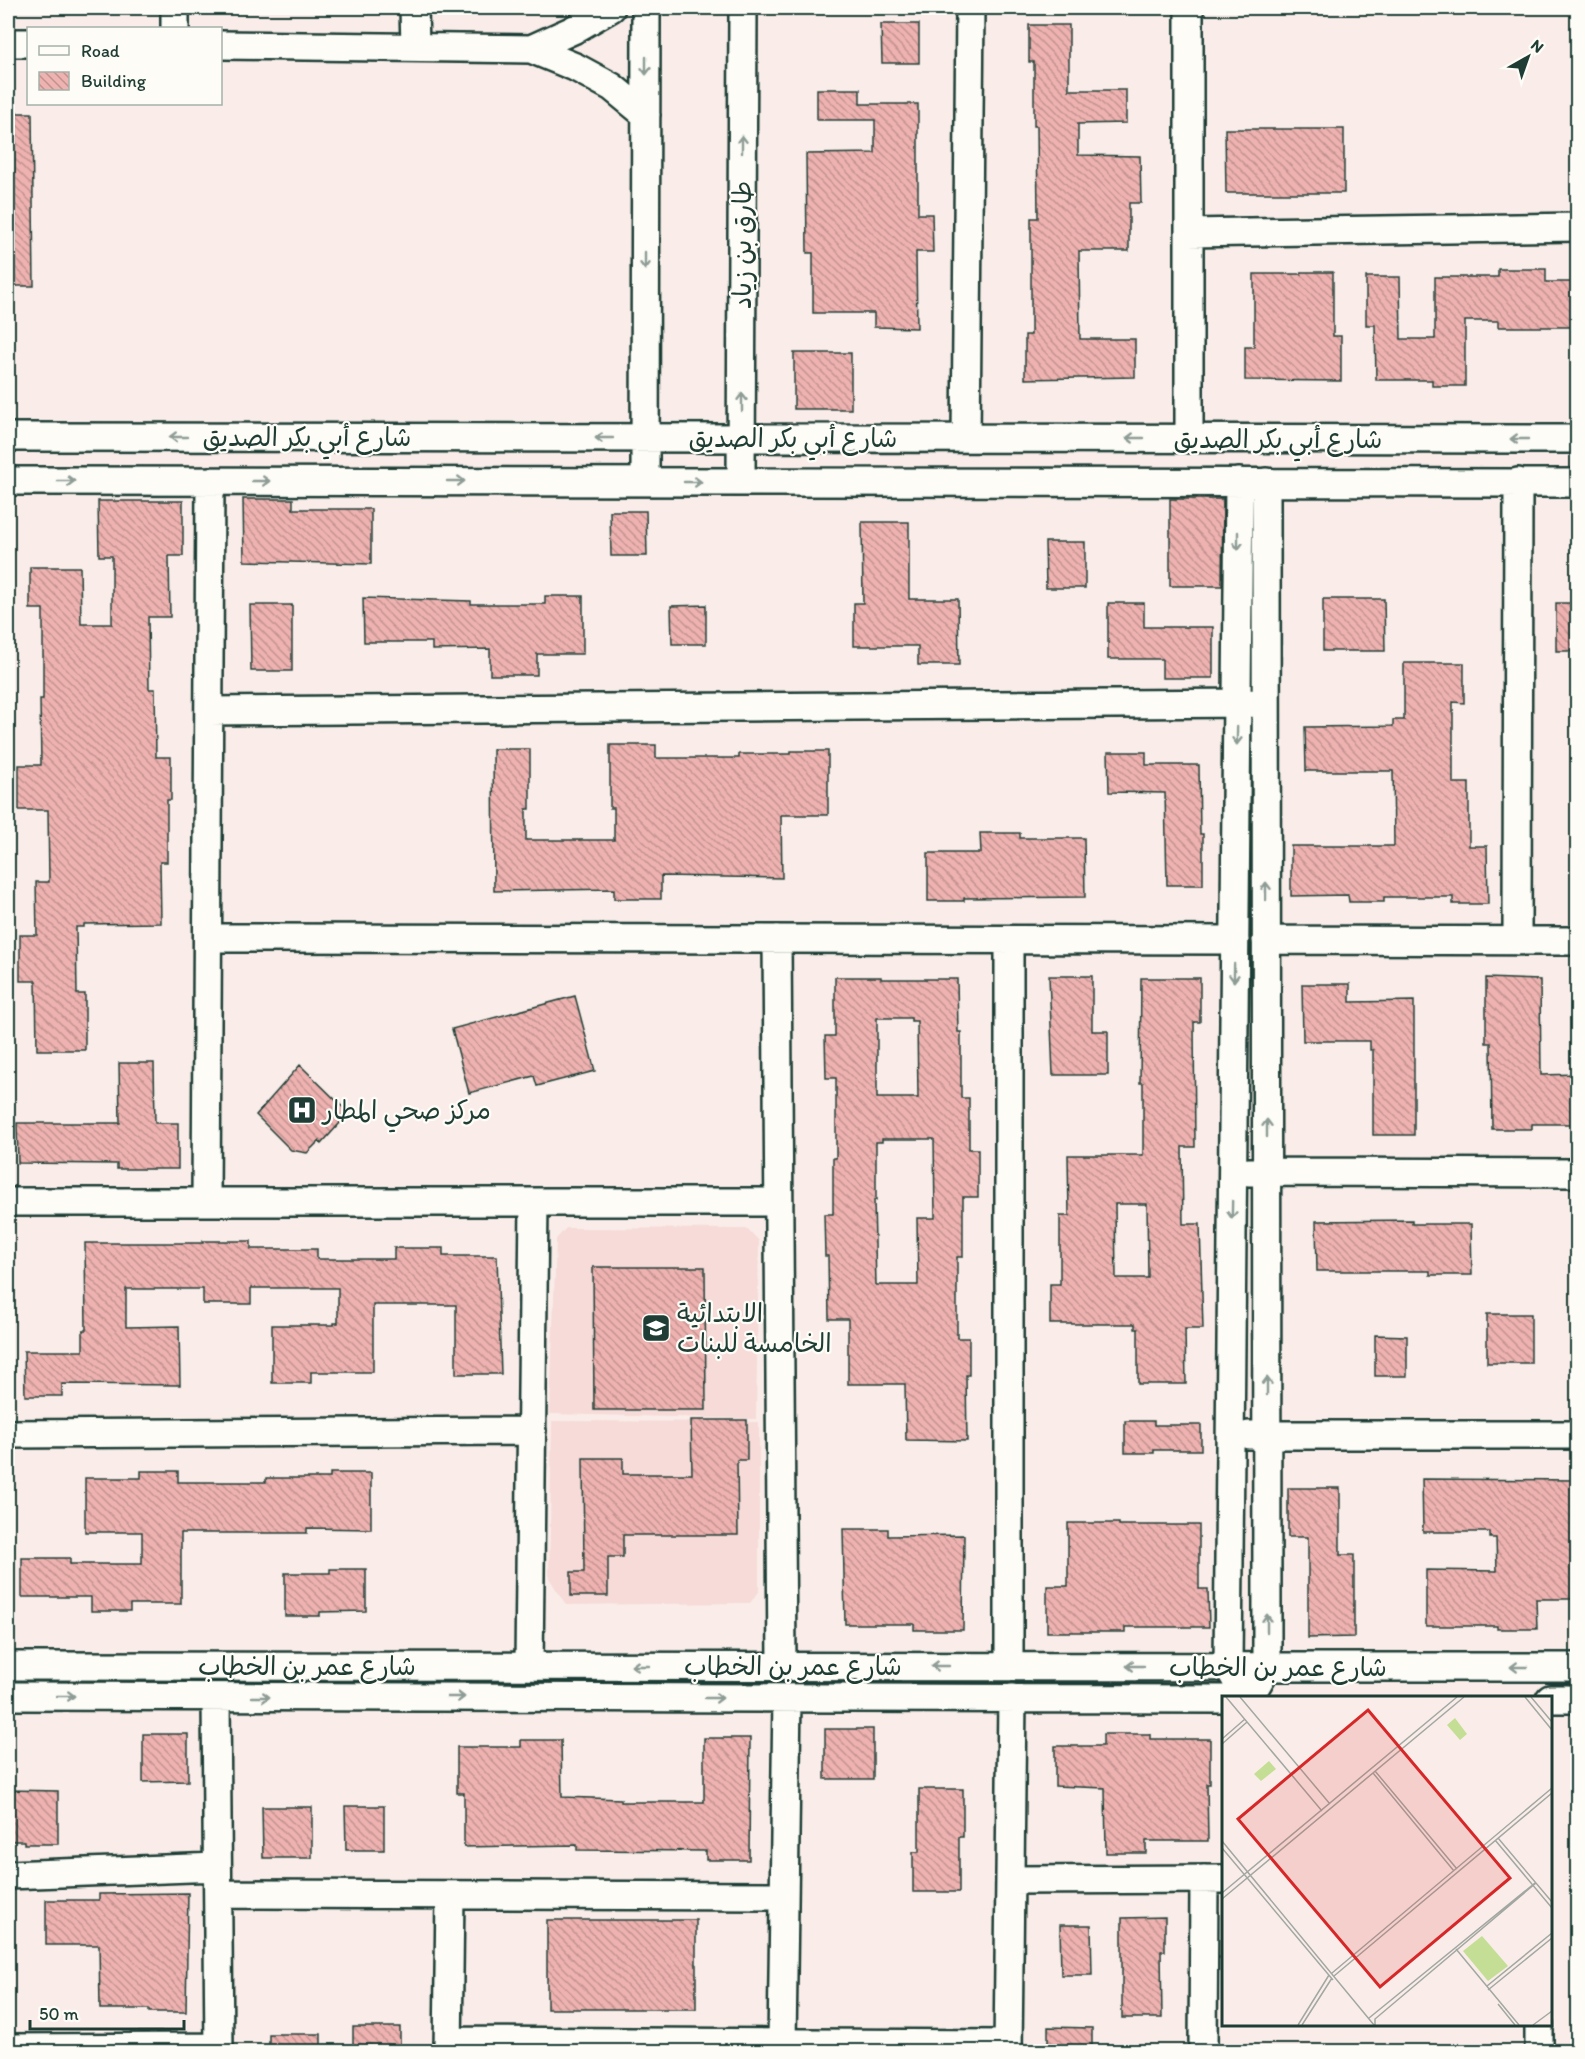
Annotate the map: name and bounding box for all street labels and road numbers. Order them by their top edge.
street label: طارق بن زياد [726,181,758,309]
street label: شارع أبي بكر الصديق [203,421,412,460]
street label: شارع أبي بكر الصديق [689,422,898,461]
street label: شارع أبي بكر الصديق [1174,423,1383,462]
street label: شارع عمر بن الخطاب [198,1650,416,1684]
street label: شارع عمر بن الخطاب [684,1650,902,1684]
street label: شارع عمر بن الخطاب [1169,1651,1387,1685]

